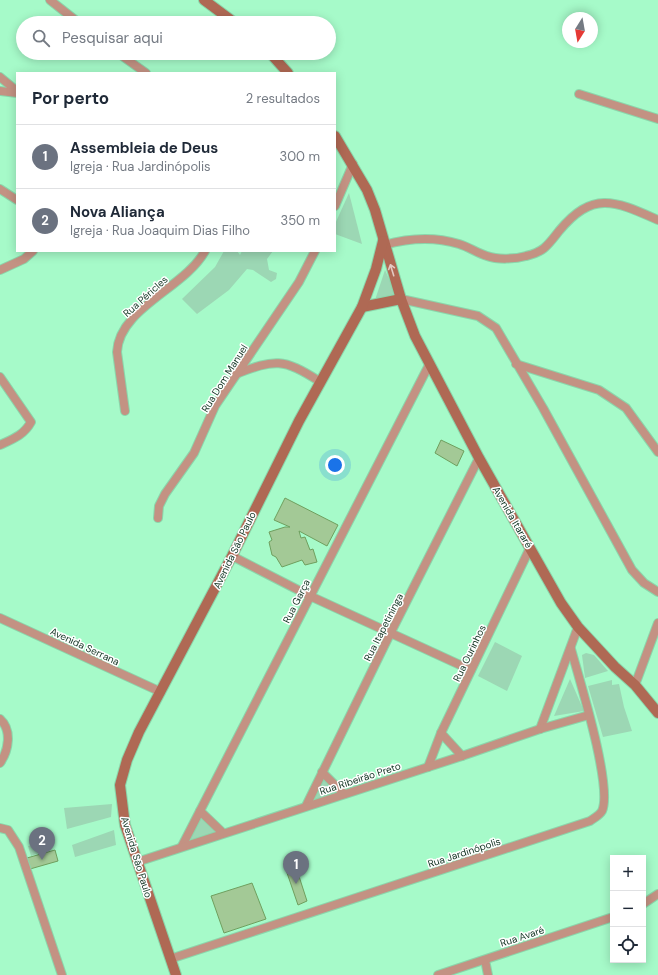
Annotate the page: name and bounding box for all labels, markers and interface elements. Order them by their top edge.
north arrow [562,12,598,48]
search box [16,16,336,60]
icon: search [30,27,52,49]
text: Pesquisar aqui [62,28,163,48]
text: Por perto [32,87,109,109]
text: 2 resultados [246,90,320,107]
text: Assembleia de Deus [70,138,218,158]
text: 1 [43,148,47,165]
text: 300 m [279,148,320,165]
text: Igreja · Rua Jardinópolis [70,158,211,175]
text: Nova Aliança [70,202,165,222]
text: 2 [41,212,49,229]
text: 350 m [280,212,320,229]
text: Igreja · Rua Joaquim Dias Filho [70,222,250,239]
one-way arrow [388,264,395,277]
street label: Rua Péricles [120,273,170,320]
street label: Rua Dom Manuel [198,342,250,415]
your location [325,455,345,475]
street label: Avenida Itararé [490,484,536,551]
street label: Avenida São Paulo [210,510,259,591]
street label: Rua Garça [280,577,313,625]
street label: Rua Itapetininga [361,591,406,663]
street label: Rua Ourinhos [450,623,489,684]
street label: Avenida Serrana [48,625,121,668]
street label: Rua Ribeirão Preto [318,759,403,798]
street label: Avenida São Paulo [118,815,155,899]
pin: 2 [29,827,55,860]
street label: Rua Jardinópolis [426,835,502,870]
pin: 1 [283,851,309,884]
map controls [610,855,646,963]
button: + [610,855,646,891]
button: − [610,891,646,927]
street label: Rua Avaré [498,923,546,950]
button: locate [610,927,646,963]

